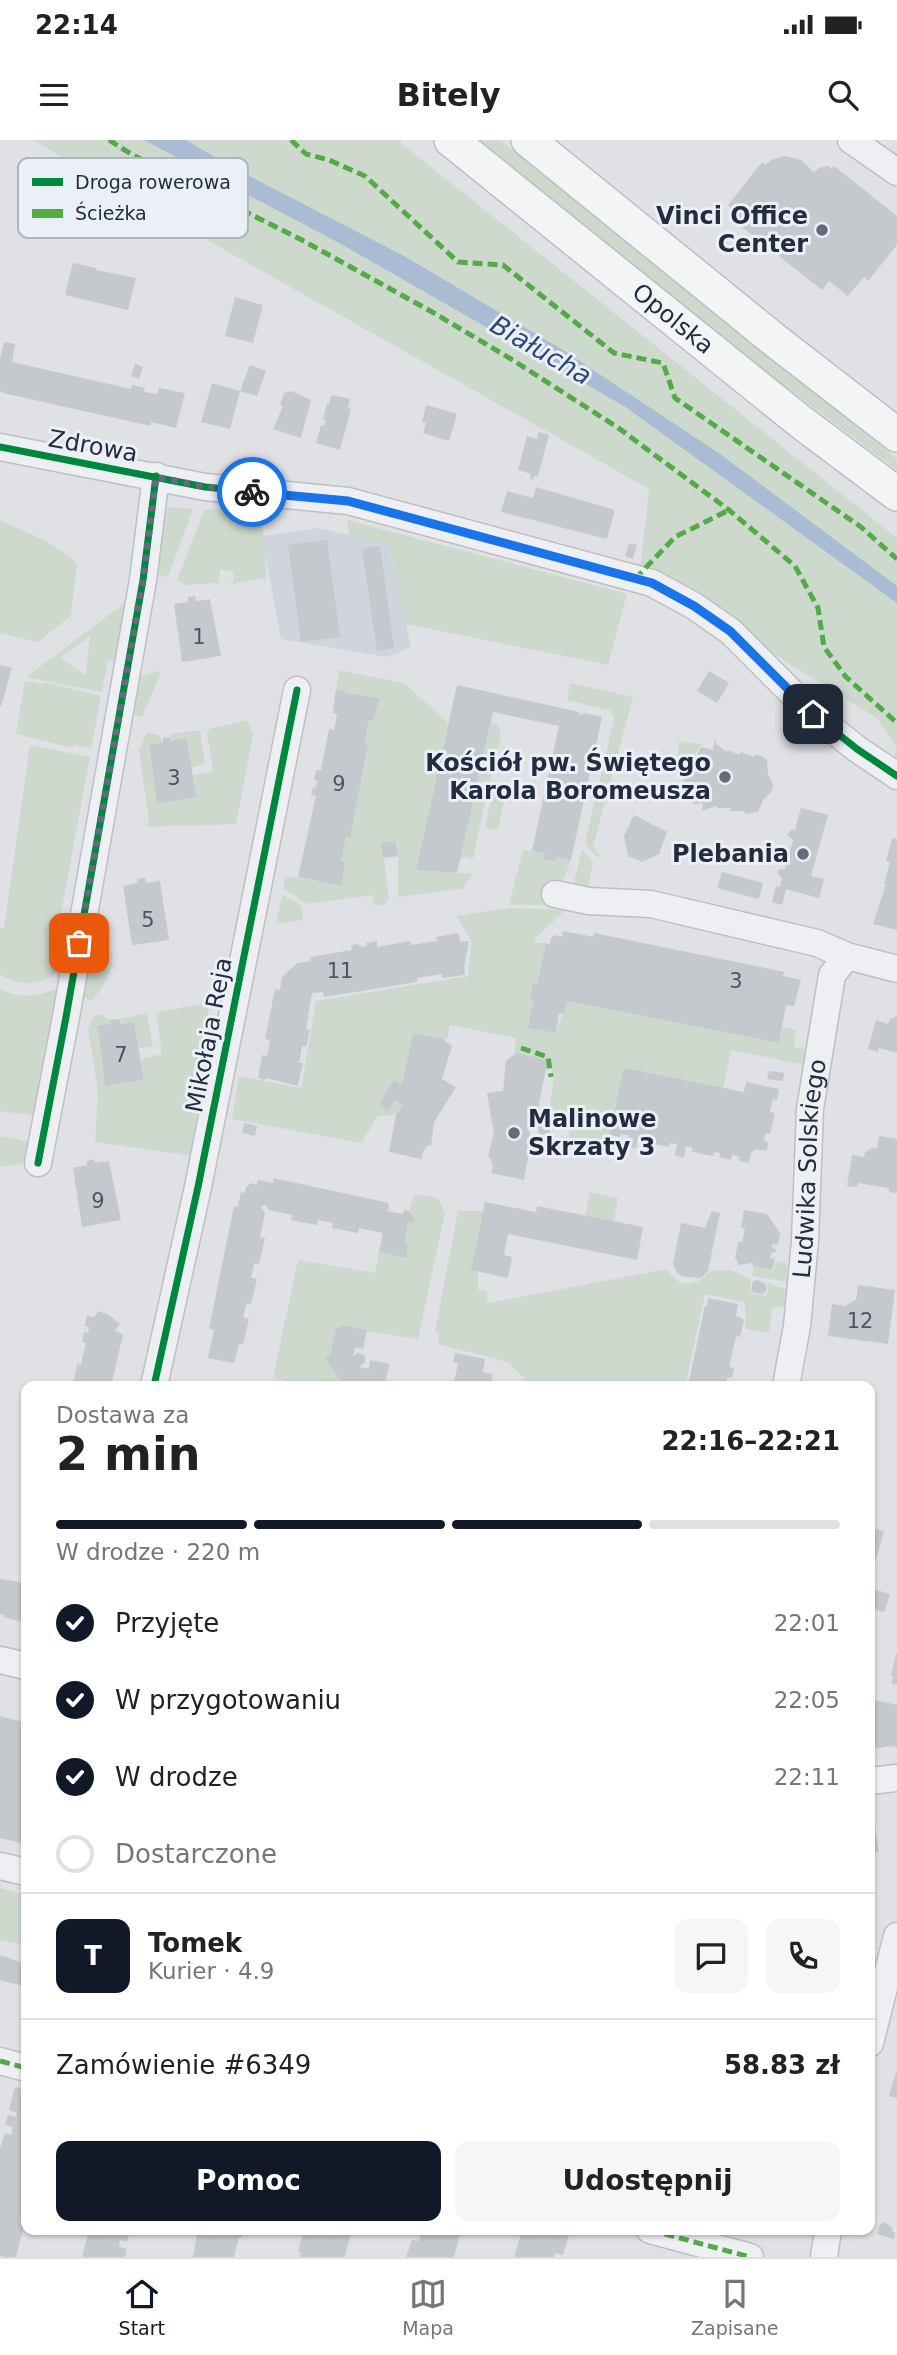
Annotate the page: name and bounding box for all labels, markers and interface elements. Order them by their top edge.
text: 22:14 [35,10,118,40]
icon: menu [35,76,73,114]
text: Bitely [396,76,501,114]
icon: search [824,76,862,114]
legend [18,158,248,238]
text: Droga rowerowa [75,171,231,193]
text: Ścieżka [75,201,147,224]
place label: Vinci Office Center [656,202,808,258]
marker: Vinci Office Center [814,222,830,238]
street label: Opolska [627,278,719,360]
water label: Białucha [485,309,597,391]
street label: Zdrowa [46,424,140,468]
courier [217,457,287,527]
icon: bike [233,473,271,511]
house number: 1 [192,625,206,649]
pin [783,684,843,744]
icon: home [794,695,832,733]
place label: Kościół pw. Świętego Karola Boromeusza [425,747,711,805]
house number: 3 [167,766,181,790]
marker: Kościół pw. Świętego Karola Boromeusza [717,769,733,785]
house number: 9 [332,772,346,796]
place label: Plebania [672,840,789,868]
marker: Plebania [795,846,811,862]
house number: 5 [141,908,155,932]
pin [49,913,109,973]
icon: bag [60,924,98,962]
street label: Mikołaja Reja [180,955,238,1115]
house number: 11 [327,959,353,983]
house number: 3 [729,969,743,993]
house number: 7 [114,1043,128,1067]
street label: Ludwika Solskiego [788,1057,832,1279]
place label: Malinowe Skrzaty 3 [528,1105,657,1161]
marker: Malinowe Skrzaty 3 [506,1125,522,1141]
house number: 9 [91,1189,105,1213]
house number: 12 [847,1309,873,1333]
text: Dostawa za [56,1402,189,1428]
text: 22:16–22:21 [661,1426,840,1456]
text: 2 min [56,1427,200,1481]
text: W drodze · 220 m [56,1539,260,1565]
icon: check [56,1604,94,1642]
text: Przyjęte [115,1608,219,1638]
text: 22:01 [774,1610,840,1636]
icon: check [56,1681,94,1719]
text: W przygotowaniu [115,1685,341,1715]
text: 22:05 [774,1687,840,1713]
icon: check [56,1758,94,1796]
text: W drodze [115,1762,238,1792]
text: 22:11 [774,1764,840,1790]
text: Dostarczone [115,1839,277,1869]
button: chat [674,1919,748,1993]
button: phone [766,1919,840,1993]
text: Tomek [148,1928,242,1958]
text: T [84,1941,102,1971]
text: Kurier · 4.9 [148,1958,274,1984]
text: Zamówienie #6349 [56,2050,311,2080]
text: 58.83 zł [724,2050,840,2080]
button: Pomoc [56,2141,441,2221]
button: Udostępnij [455,2141,840,2221]
tab: Start [119,2275,165,2339]
tab: Mapa [402,2275,454,2339]
tab: Zapisane [691,2275,778,2339]

